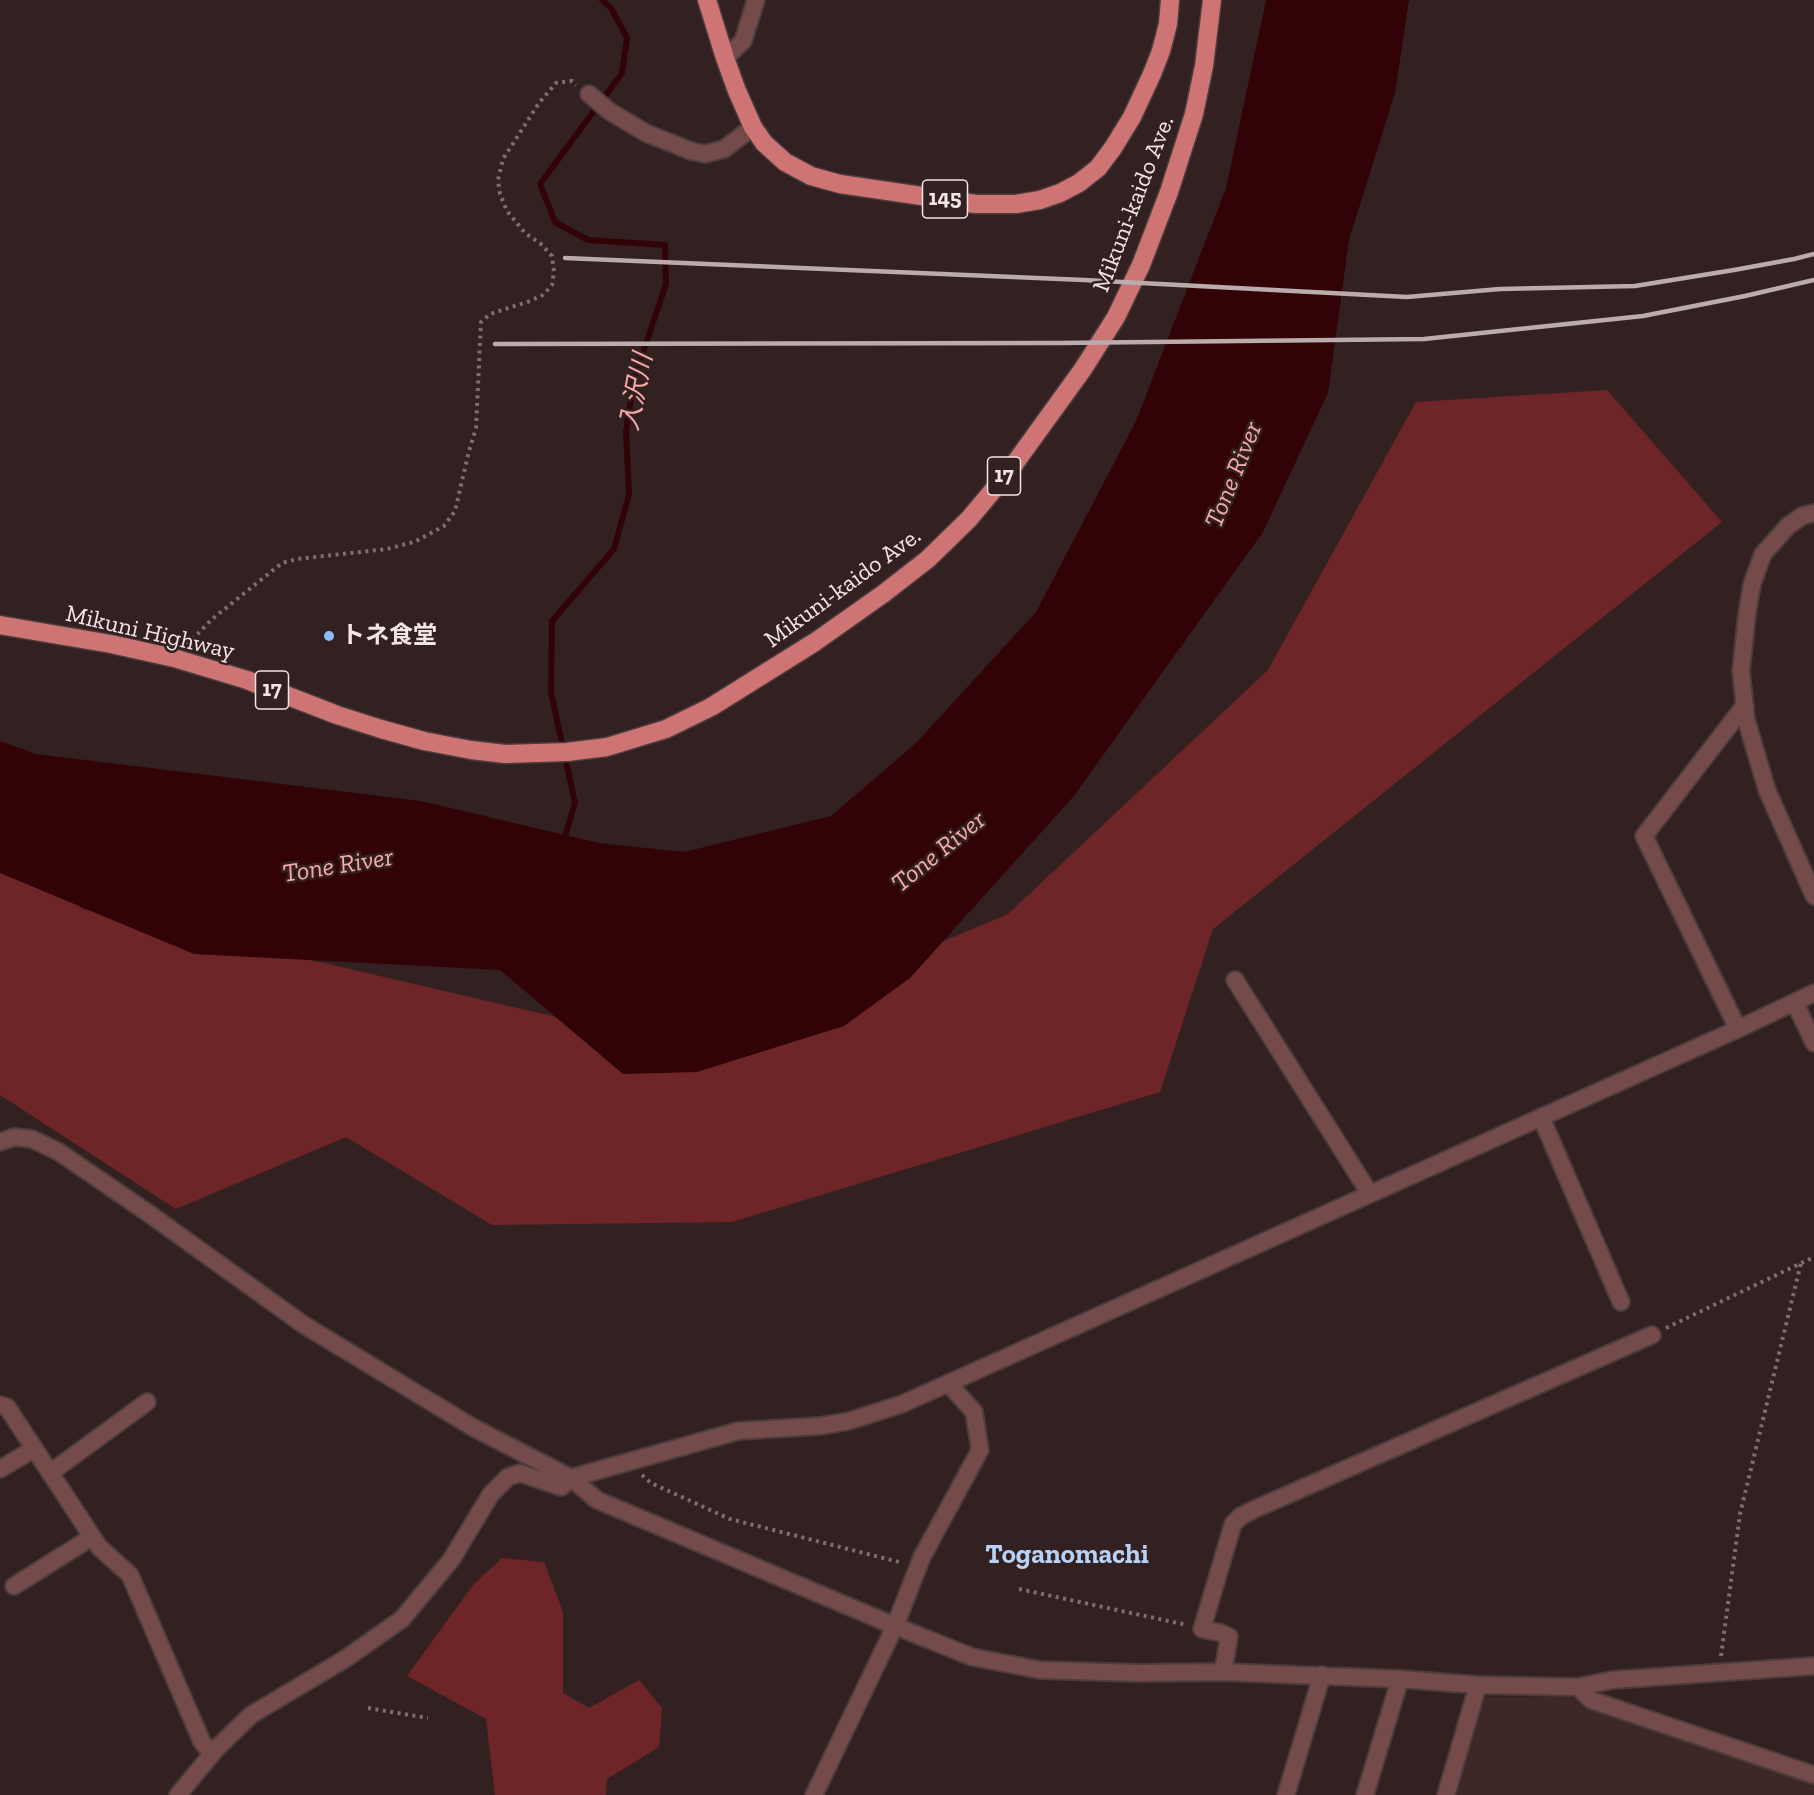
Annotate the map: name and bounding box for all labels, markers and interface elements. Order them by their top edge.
street label: Mikuni-kaido Ave. [1087,112,1181,296]
road number: 145 [922,180,968,218]
water label: 入沢川 [614,351,660,433]
water label: Tone River [1199,417,1269,533]
road number: 17 [988,457,1020,495]
street label: Mikuni-kaido Ave. [759,522,927,654]
street label: Mikuni Highway [63,600,237,666]
place label: トネ食堂 [341,622,437,650]
marker: トネ食堂 [322,629,336,643]
road number: 17 [256,671,288,709]
water label: Tone River [886,805,992,899]
water label: Tone River [280,842,396,890]
district label: Toganomachi [985,1539,1149,1571]

